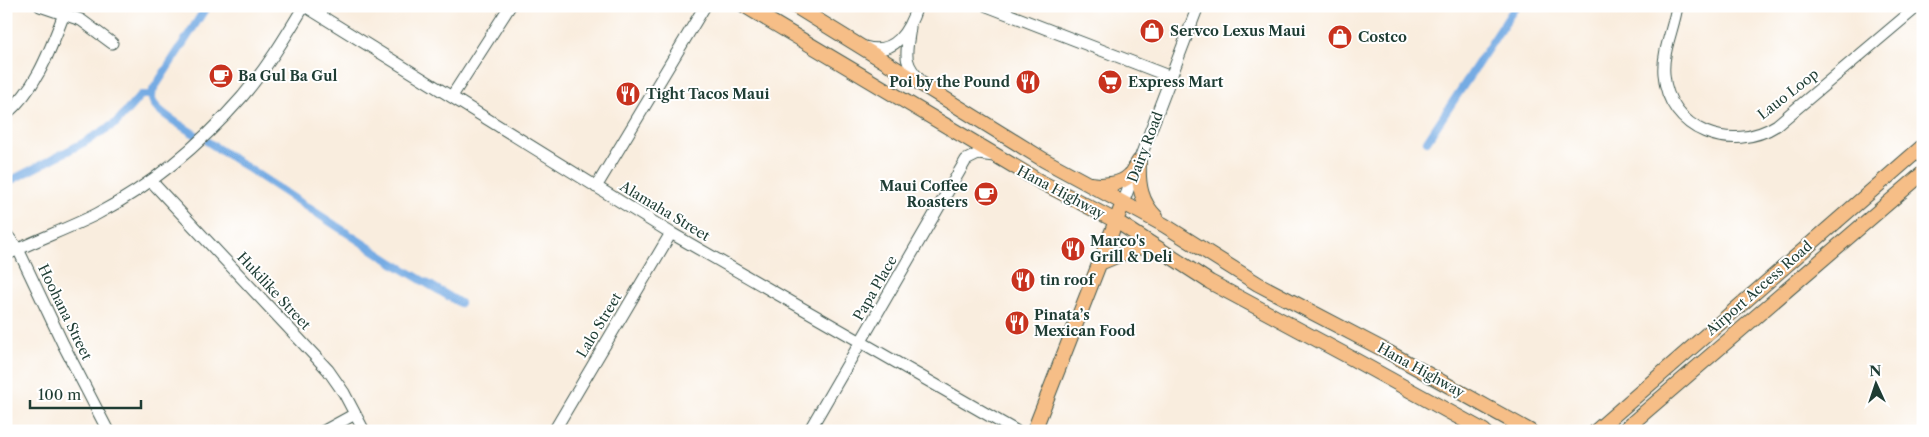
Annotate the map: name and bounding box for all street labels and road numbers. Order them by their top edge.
street label: Lauo Loop [1754,65,1822,123]
street label: Dairy Road [1123,109,1167,185]
street label: Hana Highway [1014,161,1108,223]
street label: Alamaha Street [616,177,713,245]
street label: Airport Access Road [1701,237,1816,340]
street label: Hukilike Street [233,248,315,334]
street label: Papa Place [849,252,901,324]
street label: Hoohana Street [34,261,96,363]
street label: Lalo Street [573,289,625,361]
street label: Hana Highway [1374,339,1468,401]

